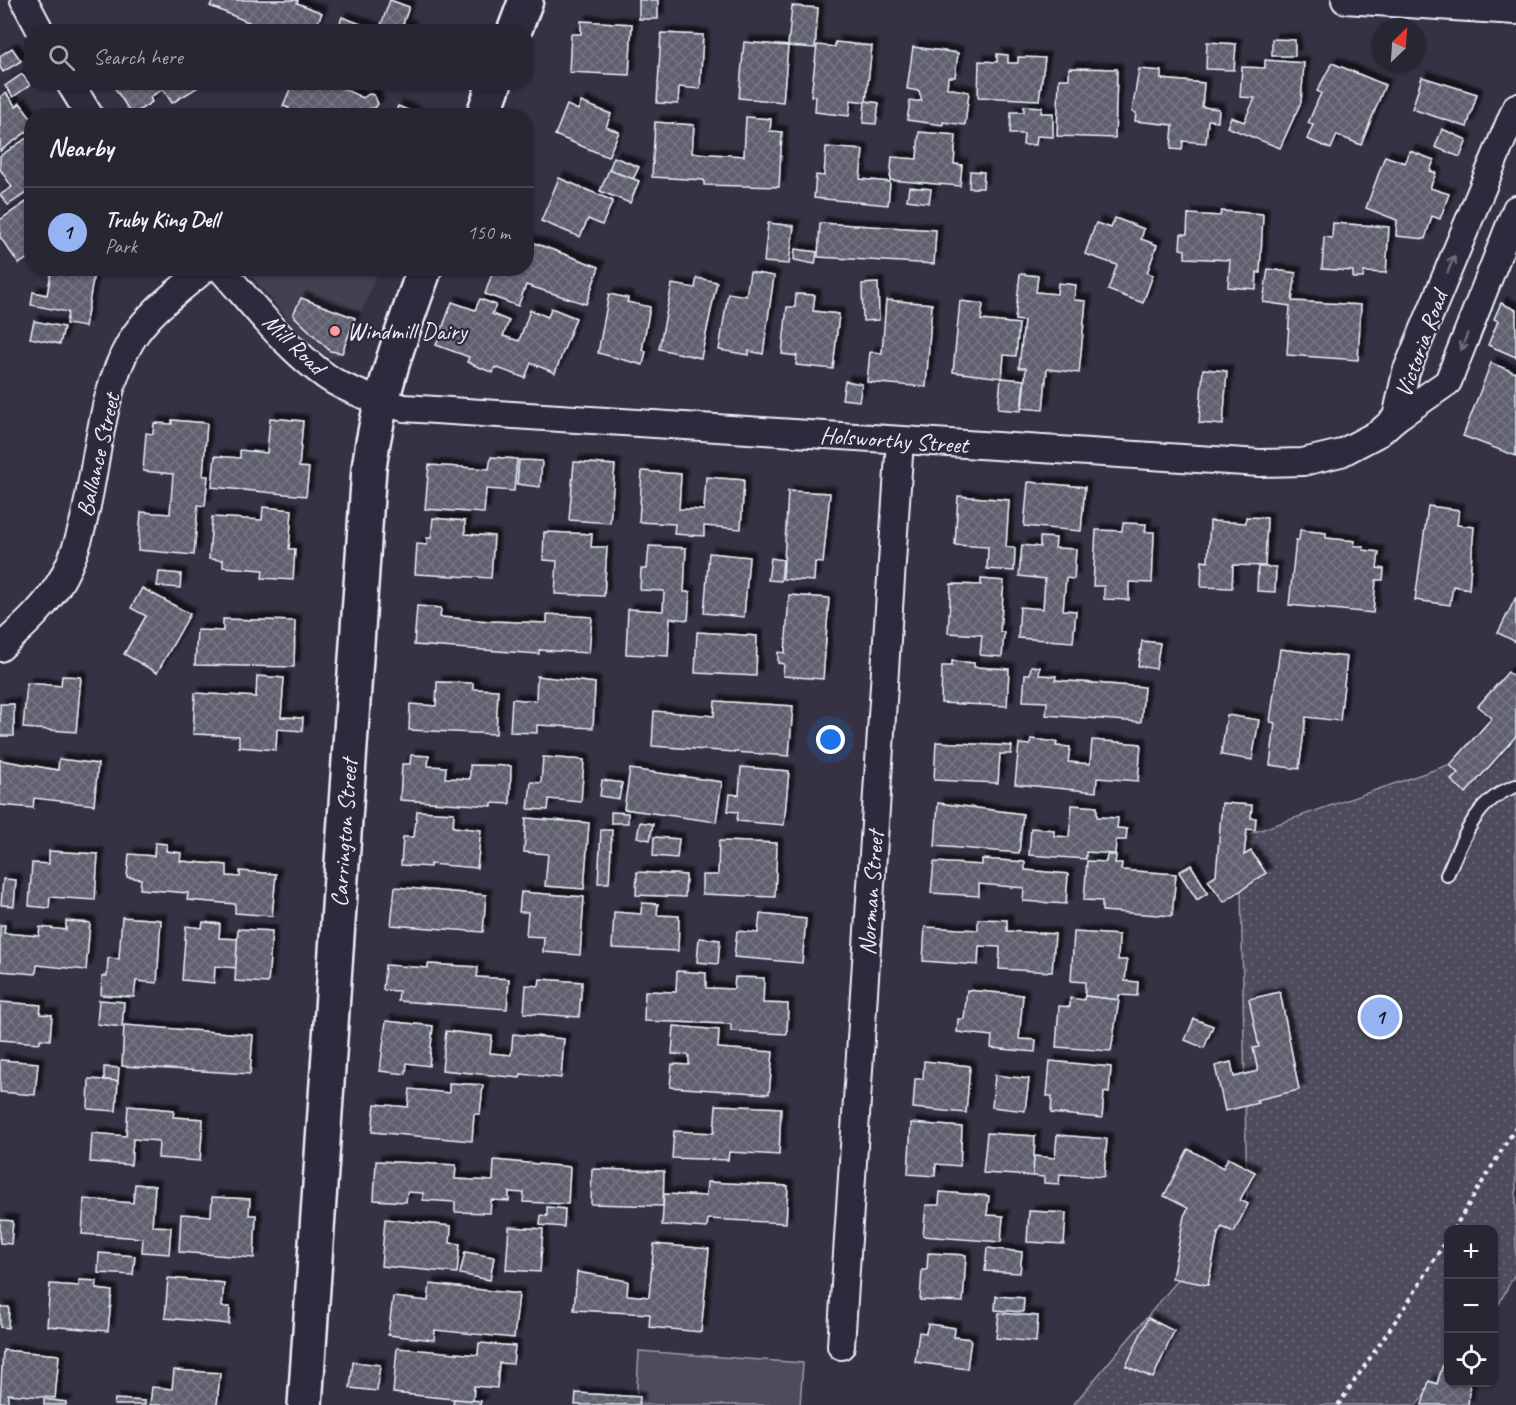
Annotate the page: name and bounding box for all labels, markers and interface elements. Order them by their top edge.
north arrow [1372,18,1426,72]
search box [24,24,534,90]
icon: search [45,41,78,74]
text: Search here [93,43,183,71]
text: Nearby [48,131,113,164]
text: Truby King Dell [105,206,219,234]
text: 1 [63,220,72,245]
text: 150 m [467,220,510,245]
text: Park [105,234,137,259]
one-way arrow [1446,256,1457,274]
street label: Victoria Road [1388,283,1455,401]
street label: Mill Road [256,307,334,384]
place label: Windmill Dairy [347,316,468,346]
marker: Windmill Dairy [328,324,342,338]
one-way arrow [1457,332,1468,351]
street label: Ballance Street [69,389,127,519]
street label: Holsworthy Street [819,420,971,460]
your location [816,725,845,754]
street label: Carrington Street [324,755,364,908]
street label: Norman Street [852,827,891,956]
pin: 1 [1360,994,1400,1040]
map controls [1444,1225,1498,1387]
button: + [1444,1225,1498,1279]
button: − [1444,1279,1498,1333]
button: locate [1444,1333,1498,1387]

